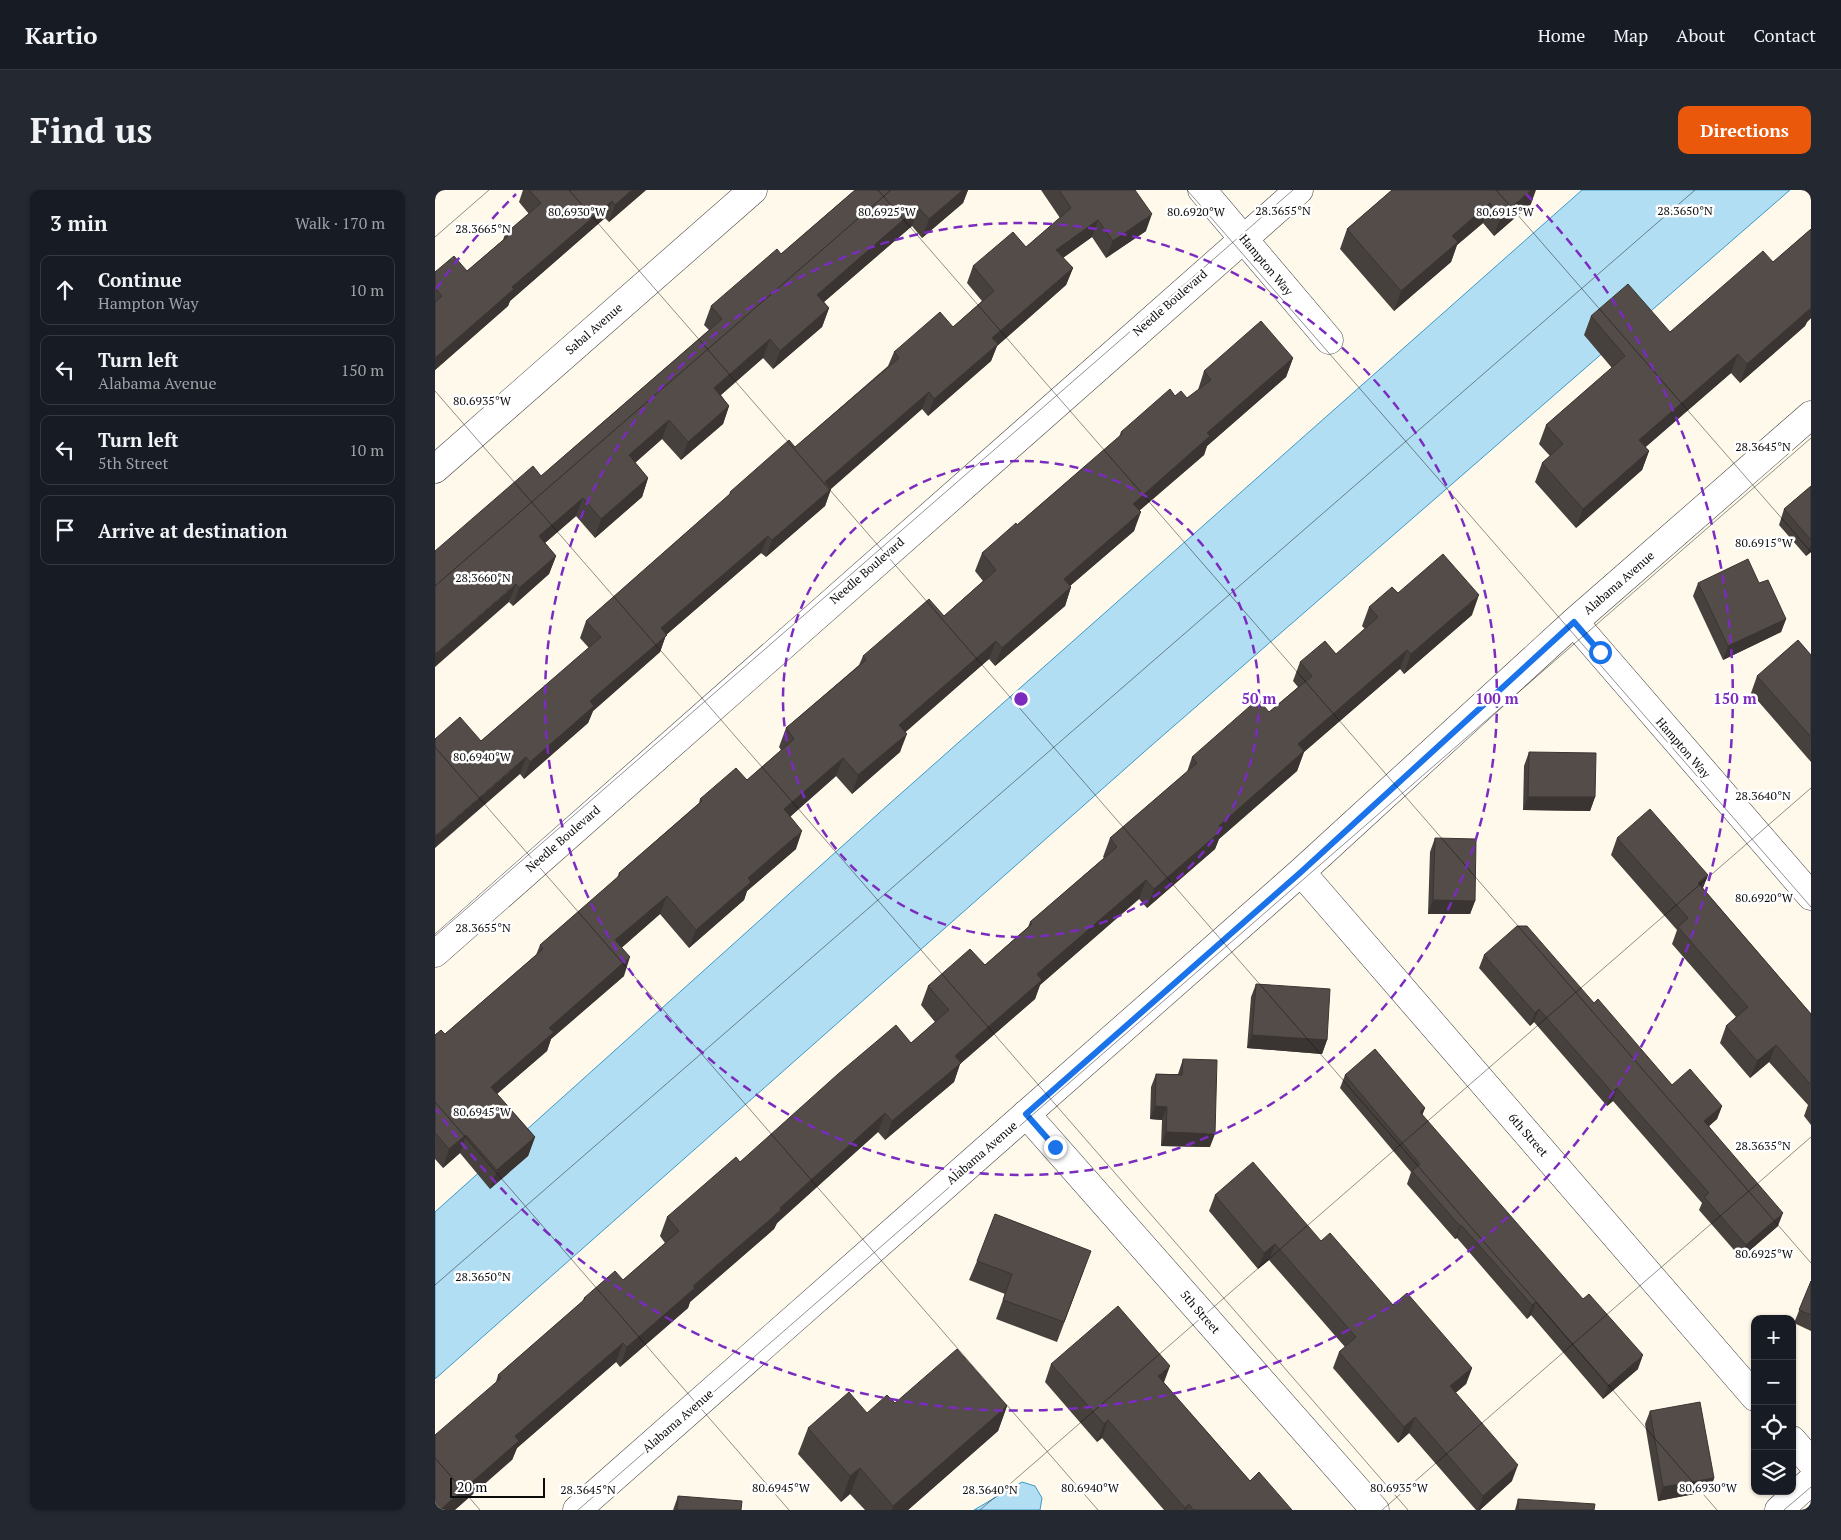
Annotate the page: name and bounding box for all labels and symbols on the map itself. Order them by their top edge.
text: 28.3655°N [1255,203,1311,218]
text: 28.3650°N [1657,203,1713,218]
text: 80.6930°W [548,204,607,219]
text: 80.6925°W [858,204,917,219]
text: 80.6920°W [1167,204,1226,219]
text: 80.6915°W [1476,204,1535,219]
text: 28.3665°N [455,221,511,236]
street label: Hampton Way [1236,231,1297,299]
street label: Needle Boulevard [1129,266,1210,339]
street label: Sabal Avenue [562,300,625,357]
text: 80.6935°W [453,393,512,408]
text: 28.3645°N [1735,439,1791,454]
street label: Needle Boulevard [826,534,907,607]
text: 80.6915°W [1735,535,1794,550]
street label: Alabama Avenue [1580,548,1657,617]
text: 28.3660°N [455,570,511,585]
route start [1589,641,1612,664]
text: 50 m [1242,688,1277,708]
text: 100 m [1475,688,1519,708]
text: 150 m [1713,688,1757,708]
centre of rings [1012,690,1030,708]
street label: Hampton Way [1653,714,1714,782]
text: 80.6940°W [453,749,512,764]
text: 28.3640°N [1735,788,1791,803]
street label: Needle Boulevard [522,802,603,875]
text: 80.6920°W [1735,890,1794,905]
text: 28.3655°N [455,920,511,935]
text: 80.6945°W [453,1104,512,1119]
street label: 6th Street [1505,1110,1552,1160]
street label: Alabama Avenue [943,1118,1020,1187]
route end [1044,1136,1067,1159]
text: 28.3635°N [1735,1138,1791,1153]
text: 80.6925°W [1735,1246,1794,1261]
text: 28.3650°N [455,1269,511,1284]
street label: 5th Street [1177,1287,1224,1337]
street label: Alabama Avenue [639,1386,716,1455]
scale bar [450,1475,545,1498]
text: 80.6945°W [752,1480,811,1495]
text: 80.6940°W [1061,1480,1120,1495]
text: 80.6935°W [1370,1480,1429,1495]
text: 80.6930°W [1679,1480,1738,1495]
text: 28.3645°N [560,1482,616,1497]
text: 28.3640°N [962,1482,1018,1497]

